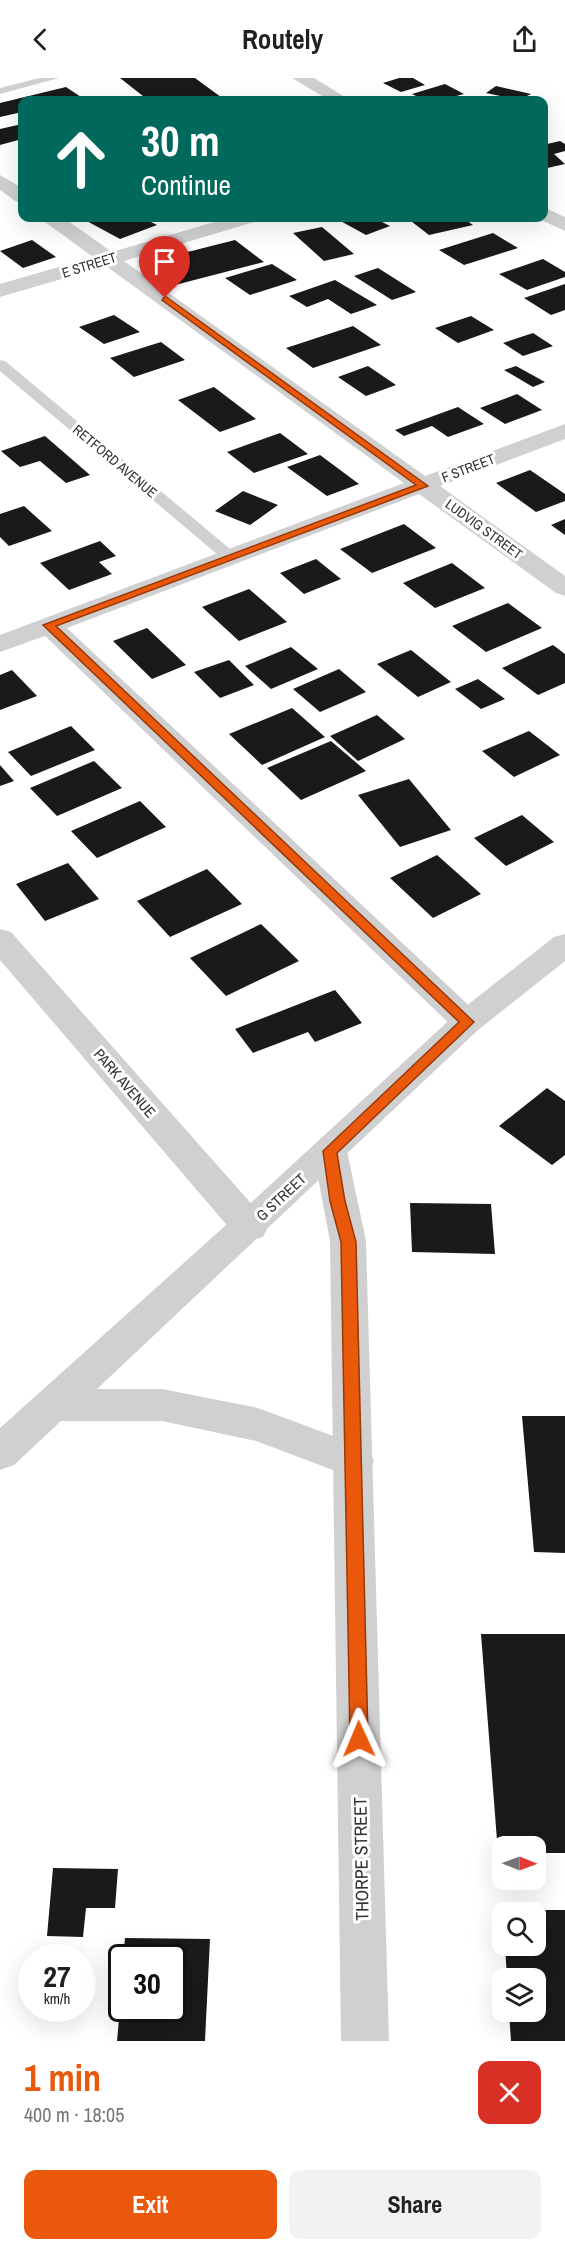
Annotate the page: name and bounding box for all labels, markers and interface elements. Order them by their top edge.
text: Routely [242,21,323,57]
icon: back [24,23,57,56]
icon: share [508,23,541,56]
text: 30 m [141,113,220,169]
icon: ahead [42,120,120,198]
text: Continue [141,167,231,203]
pin [139,236,190,298]
icon: arrive [148,245,181,278]
street label: E STREET [60,248,118,282]
street label: RETFORD AVENUE [69,421,161,501]
street label: F STREET [439,450,497,486]
street label: LUDVIG STREET [442,495,526,563]
street label: PARK AVENUE [89,1044,161,1122]
street label: G STREET [251,1168,311,1226]
position arrow [327,1707,391,1771]
street label: THORPE STREET [347,1797,375,1921]
north arrow [492,1836,546,1890]
map controls [492,1836,546,2022]
button: search [492,1902,546,1956]
speed limit sign: 30 [108,1944,186,2022]
text: 27 [43,1956,71,1996]
button: layers [492,1968,546,2022]
text: km/h [44,1988,70,2009]
text: 1 min [24,2054,101,2102]
button: close [478,2061,541,2124]
text: 400 m · 18:05 [24,2101,124,2128]
button: Exit [24,2170,277,2239]
button: Share [289,2170,541,2239]

